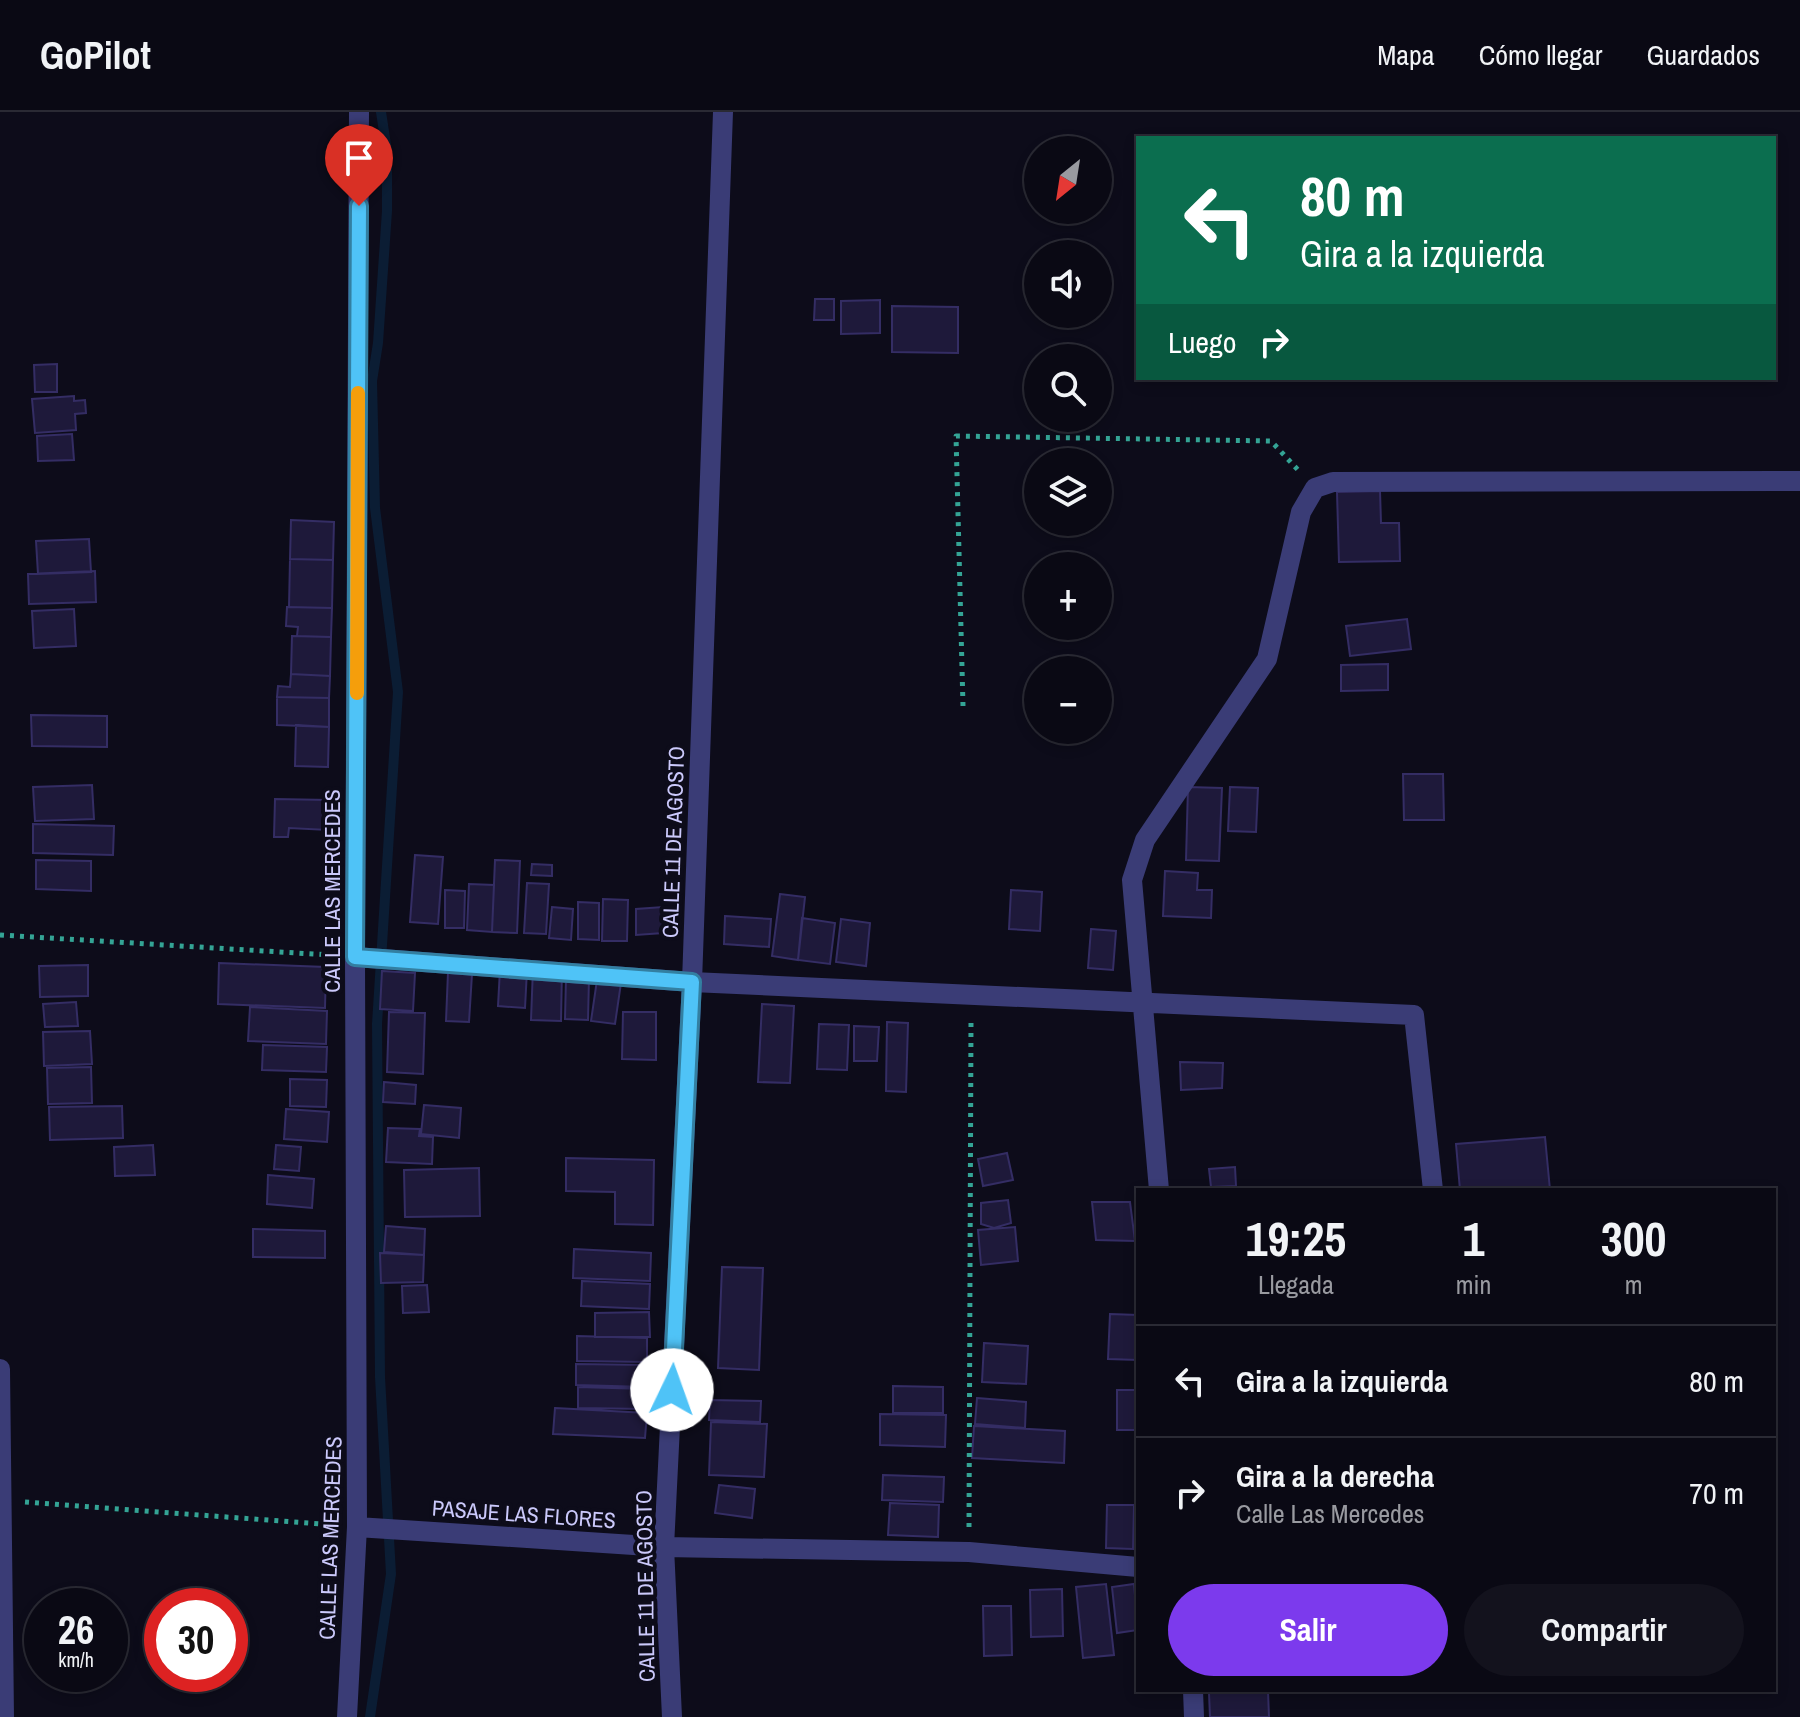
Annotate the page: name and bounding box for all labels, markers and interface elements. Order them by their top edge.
text: GoPilot [40,30,151,81]
text: Mapa [1377,36,1435,74]
text: Cómo llegar [1479,36,1602,74]
text: Guardados [1646,36,1760,74]
pin [325,124,393,206]
icon: arrive [337,136,381,180]
north arrow [1024,136,1112,224]
map controls [1024,136,1112,744]
text: 80 m [1300,158,1405,233]
icon: left [1168,168,1272,272]
text: Gira a la izquierda [1300,230,1545,278]
button: sound [1024,240,1112,328]
icon: right [1252,320,1296,364]
text: Luego [1168,322,1236,362]
button: search [1024,344,1112,432]
button: layers [1024,448,1112,536]
button: + [1024,552,1112,640]
button: − [1024,656,1112,744]
street label: CALLE 11 DE AGOSTO [655,746,691,938]
street label: CALLE LAS MERCEDES [317,789,347,993]
text: 19:25 [1246,1206,1346,1271]
text: 1 [1463,1206,1484,1271]
text: 300 [1601,1206,1666,1271]
text: Llegada [1258,1267,1334,1302]
text: min [1456,1267,1491,1302]
text: m [1625,1267,1643,1302]
position arrow [630,1348,714,1432]
icon: left [1168,1359,1212,1403]
text: Gira a la izquierda [1236,1361,1448,1401]
text: 80 m [1689,1361,1744,1401]
street label: CALLE LAS MERCEDES [311,1436,349,1640]
text: Gira a la derecha [1236,1456,1434,1496]
icon: right [1168,1471,1212,1515]
text: 70 m [1689,1473,1744,1513]
street label: CALLE 11 DE AGOSTO [628,1490,662,1682]
street label: PASAJE LAS FLORES [431,1493,617,1535]
text: Calle Las Mercedes [1236,1496,1424,1531]
button: Salir [1168,1584,1448,1676]
button: Compartir [1464,1584,1744,1676]
speed limit sign: 30 [144,1588,248,1692]
text: 26 [58,1603,94,1656]
text: km/h [58,1646,94,1673]

